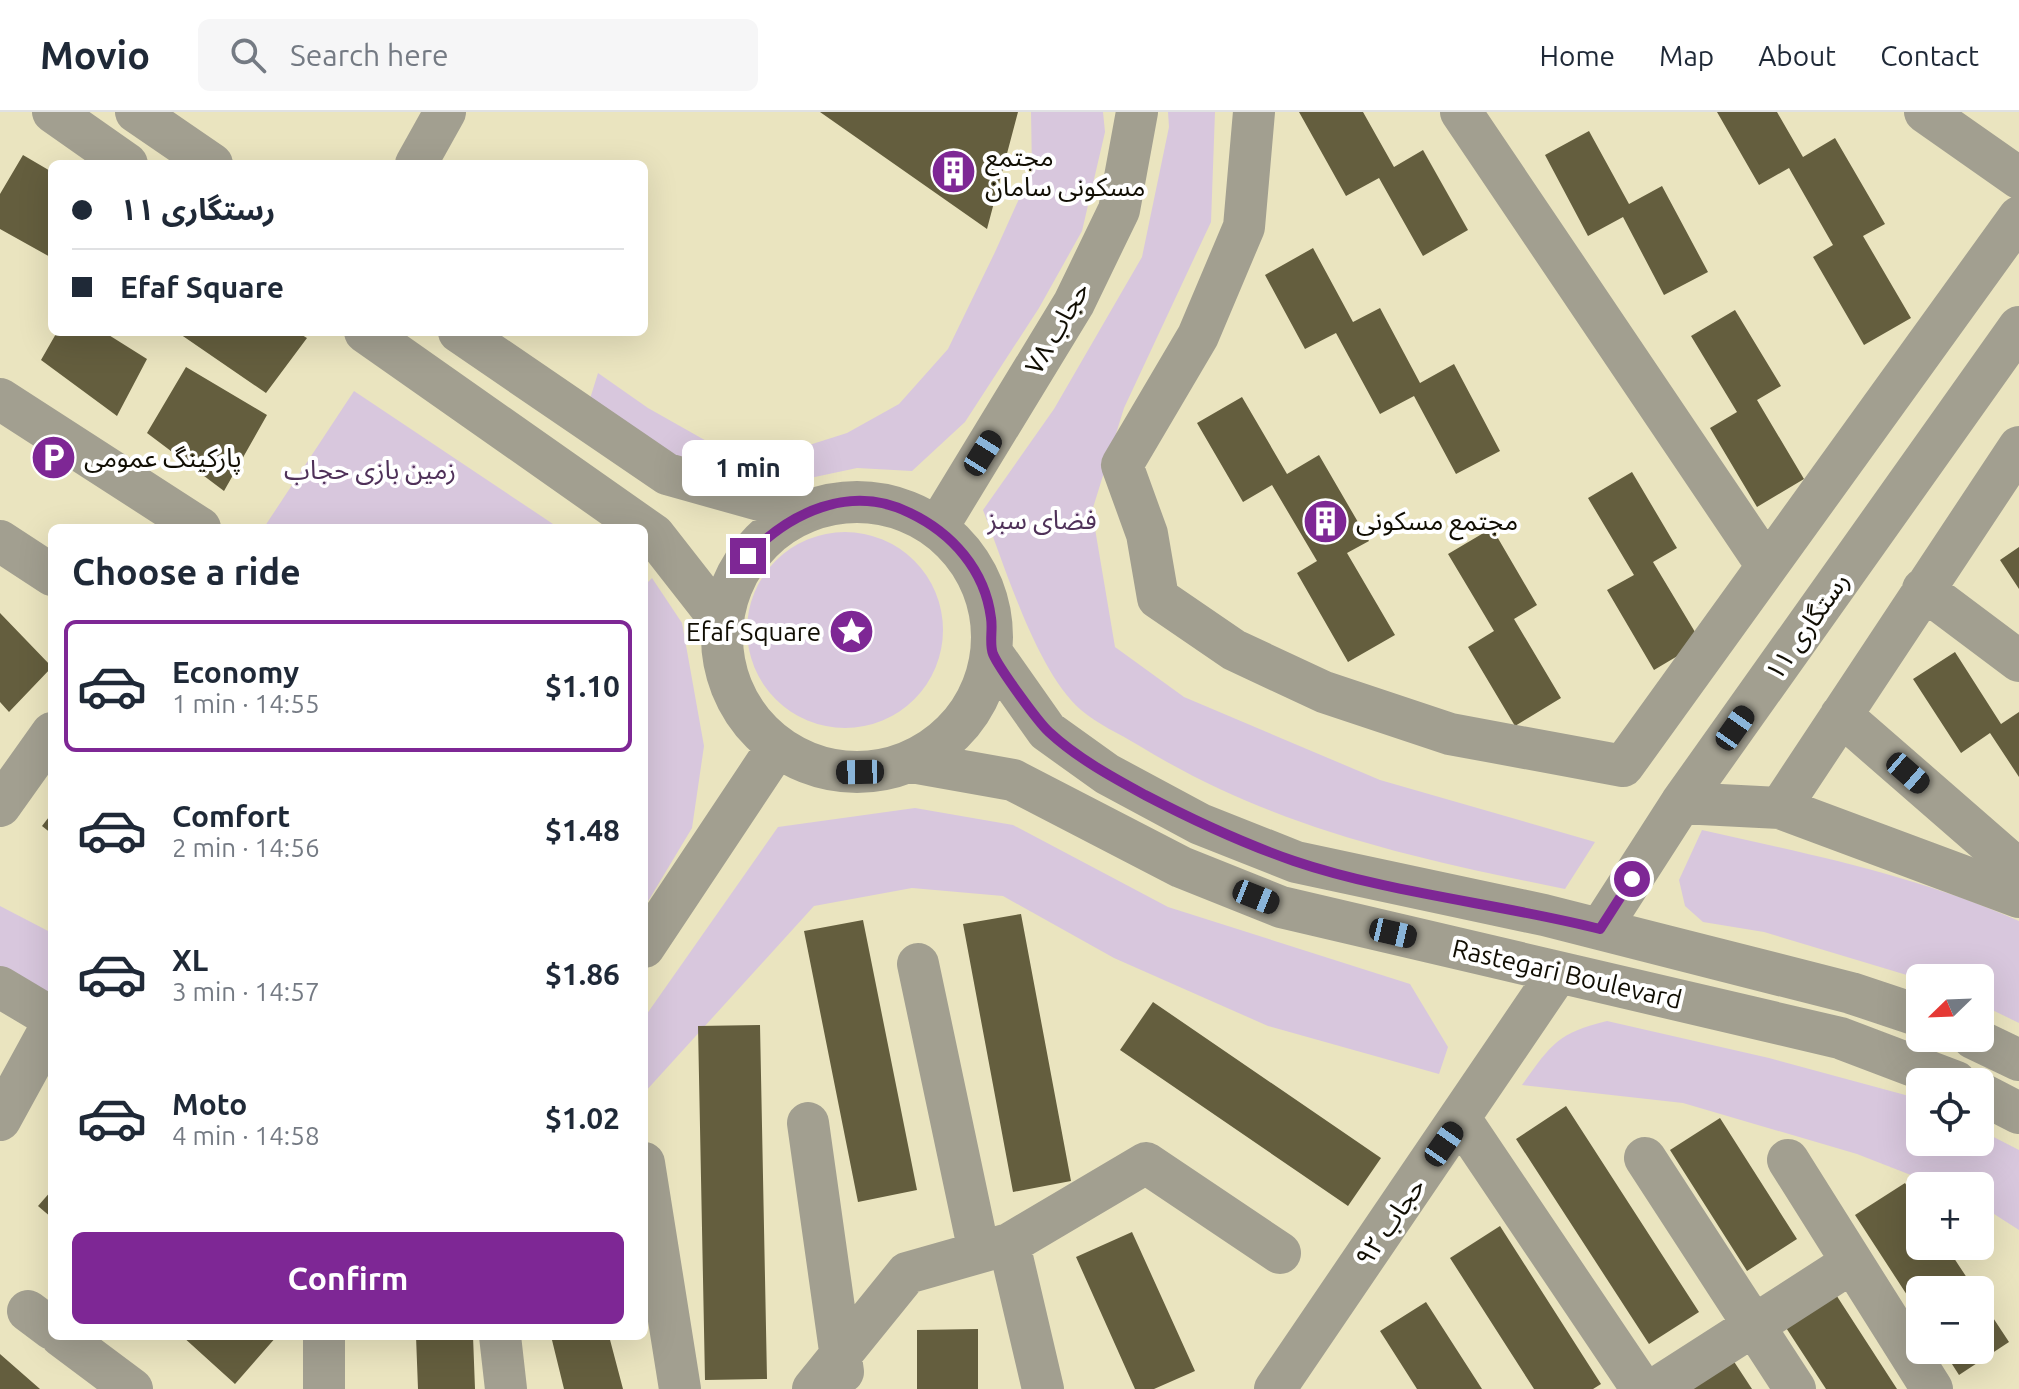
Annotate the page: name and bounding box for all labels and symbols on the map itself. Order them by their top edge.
place label: مجتمع مسکونی سامان [985,142,1145,202]
building icon: مجتمع مسکونی سامان [930,148,978,196]
street label: حجاب ۷۸ [1019,277,1095,379]
car [960,426,1006,480]
parking icon: پارکینگ عمومی [29,434,77,482]
callout: 1 min [682,440,814,496]
place label: پارکینگ عمومی [84,443,242,475]
park label: زمین بازی حجاب [284,455,456,485]
building icon: مجتمع مسکونی [1301,497,1349,545]
park label: فضای سبز [986,505,1097,535]
place label: مجتمع مسکونی [1356,506,1518,541]
route end [730,538,766,574]
street label: رستگاری ۱۱ [1759,566,1855,686]
place icon: Efaf Square [828,608,876,656]
place label: Efaf Square [686,617,821,646]
car [1711,701,1759,755]
car [1882,748,1934,798]
car [836,760,884,784]
route start [1614,861,1650,897]
car [1229,877,1283,917]
car [1367,916,1419,950]
street label: Rastegari Boulevard [1450,933,1685,1014]
north arrow [1906,964,1994,1052]
car [1420,1117,1468,1171]
street label: حجاب ۹۲ [1349,1172,1431,1272]

